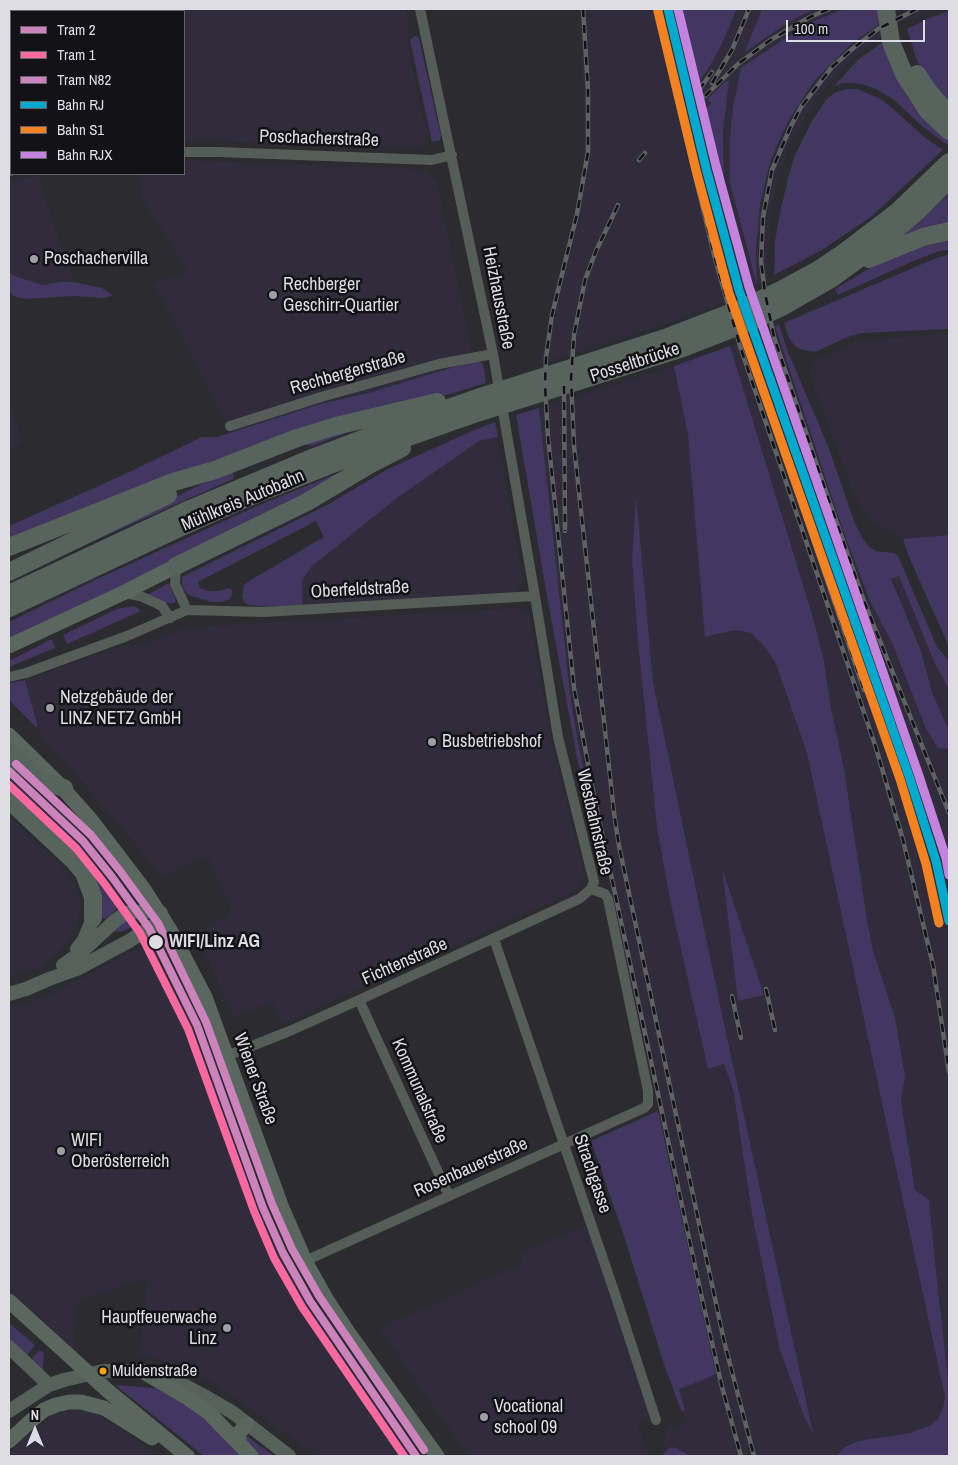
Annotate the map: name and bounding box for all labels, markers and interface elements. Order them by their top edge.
legend [10,10,185,175]
scale bar [788,10,927,42]
text: 100 m [794,18,828,39]
text: Tram 2 [57,19,96,40]
text: Tram 1 [57,44,96,65]
text: Tram N82 [57,69,111,90]
text: Bahn RJ [57,94,104,115]
text: Bahn S1 [57,119,104,140]
street label: Poschacherstraße [259,126,379,152]
text: Bahn RJX [57,144,112,165]
street label: Heizhausstraße [477,245,519,351]
place label: Poschachervilla [44,248,148,270]
marker: Poschachervilla [28,253,40,265]
place label: Rechberger Geschirr-Quartier [283,274,399,316]
marker: Rechberger Geschirr-Quartier [267,289,279,301]
street label: Posseltbrücke [588,338,682,388]
street label: Rechbergerstraße [288,346,408,400]
street label: Mühlkreis Autobahn [178,465,308,537]
street label: Oberfeldstraße [310,577,410,603]
place label: Netzgebäude der LINZ NETZ GmbH [60,687,181,730]
marker: Netzgebäude der LINZ NETZ GmbH [44,702,56,714]
place label: Busbetriebshof [442,731,541,753]
marker: Busbetriebshof [426,736,438,748]
street label: Westbahnstraße [571,767,617,877]
place label: WIFI/Linz AG [169,931,260,953]
marker: WIFI/Linz AG [147,933,165,951]
street label: Fichtenstraße [359,934,451,990]
street label: Wiener Straße [228,1030,282,1128]
street label: Kommunalstraße [386,1035,452,1147]
place label: WIFI Oberösterreich [71,1130,169,1172]
street label: Strachgasse [568,1132,616,1216]
street label: Rosenbauerstraße [411,1133,531,1203]
marker: WIFI Oberösterreich [55,1145,67,1157]
place label: Hauptfeuerwache Linz [101,1307,217,1350]
marker: Hauptfeuerwache Linz [221,1322,233,1334]
place label: Muldenstraße [112,1361,197,1381]
marker: Muldenstraße [98,1366,108,1376]
place label: Vocational school 09 [494,1396,563,1438]
north arrow [10,1405,60,1455]
text: N [31,1406,39,1424]
marker: Vocational school 09 [478,1411,490,1423]

